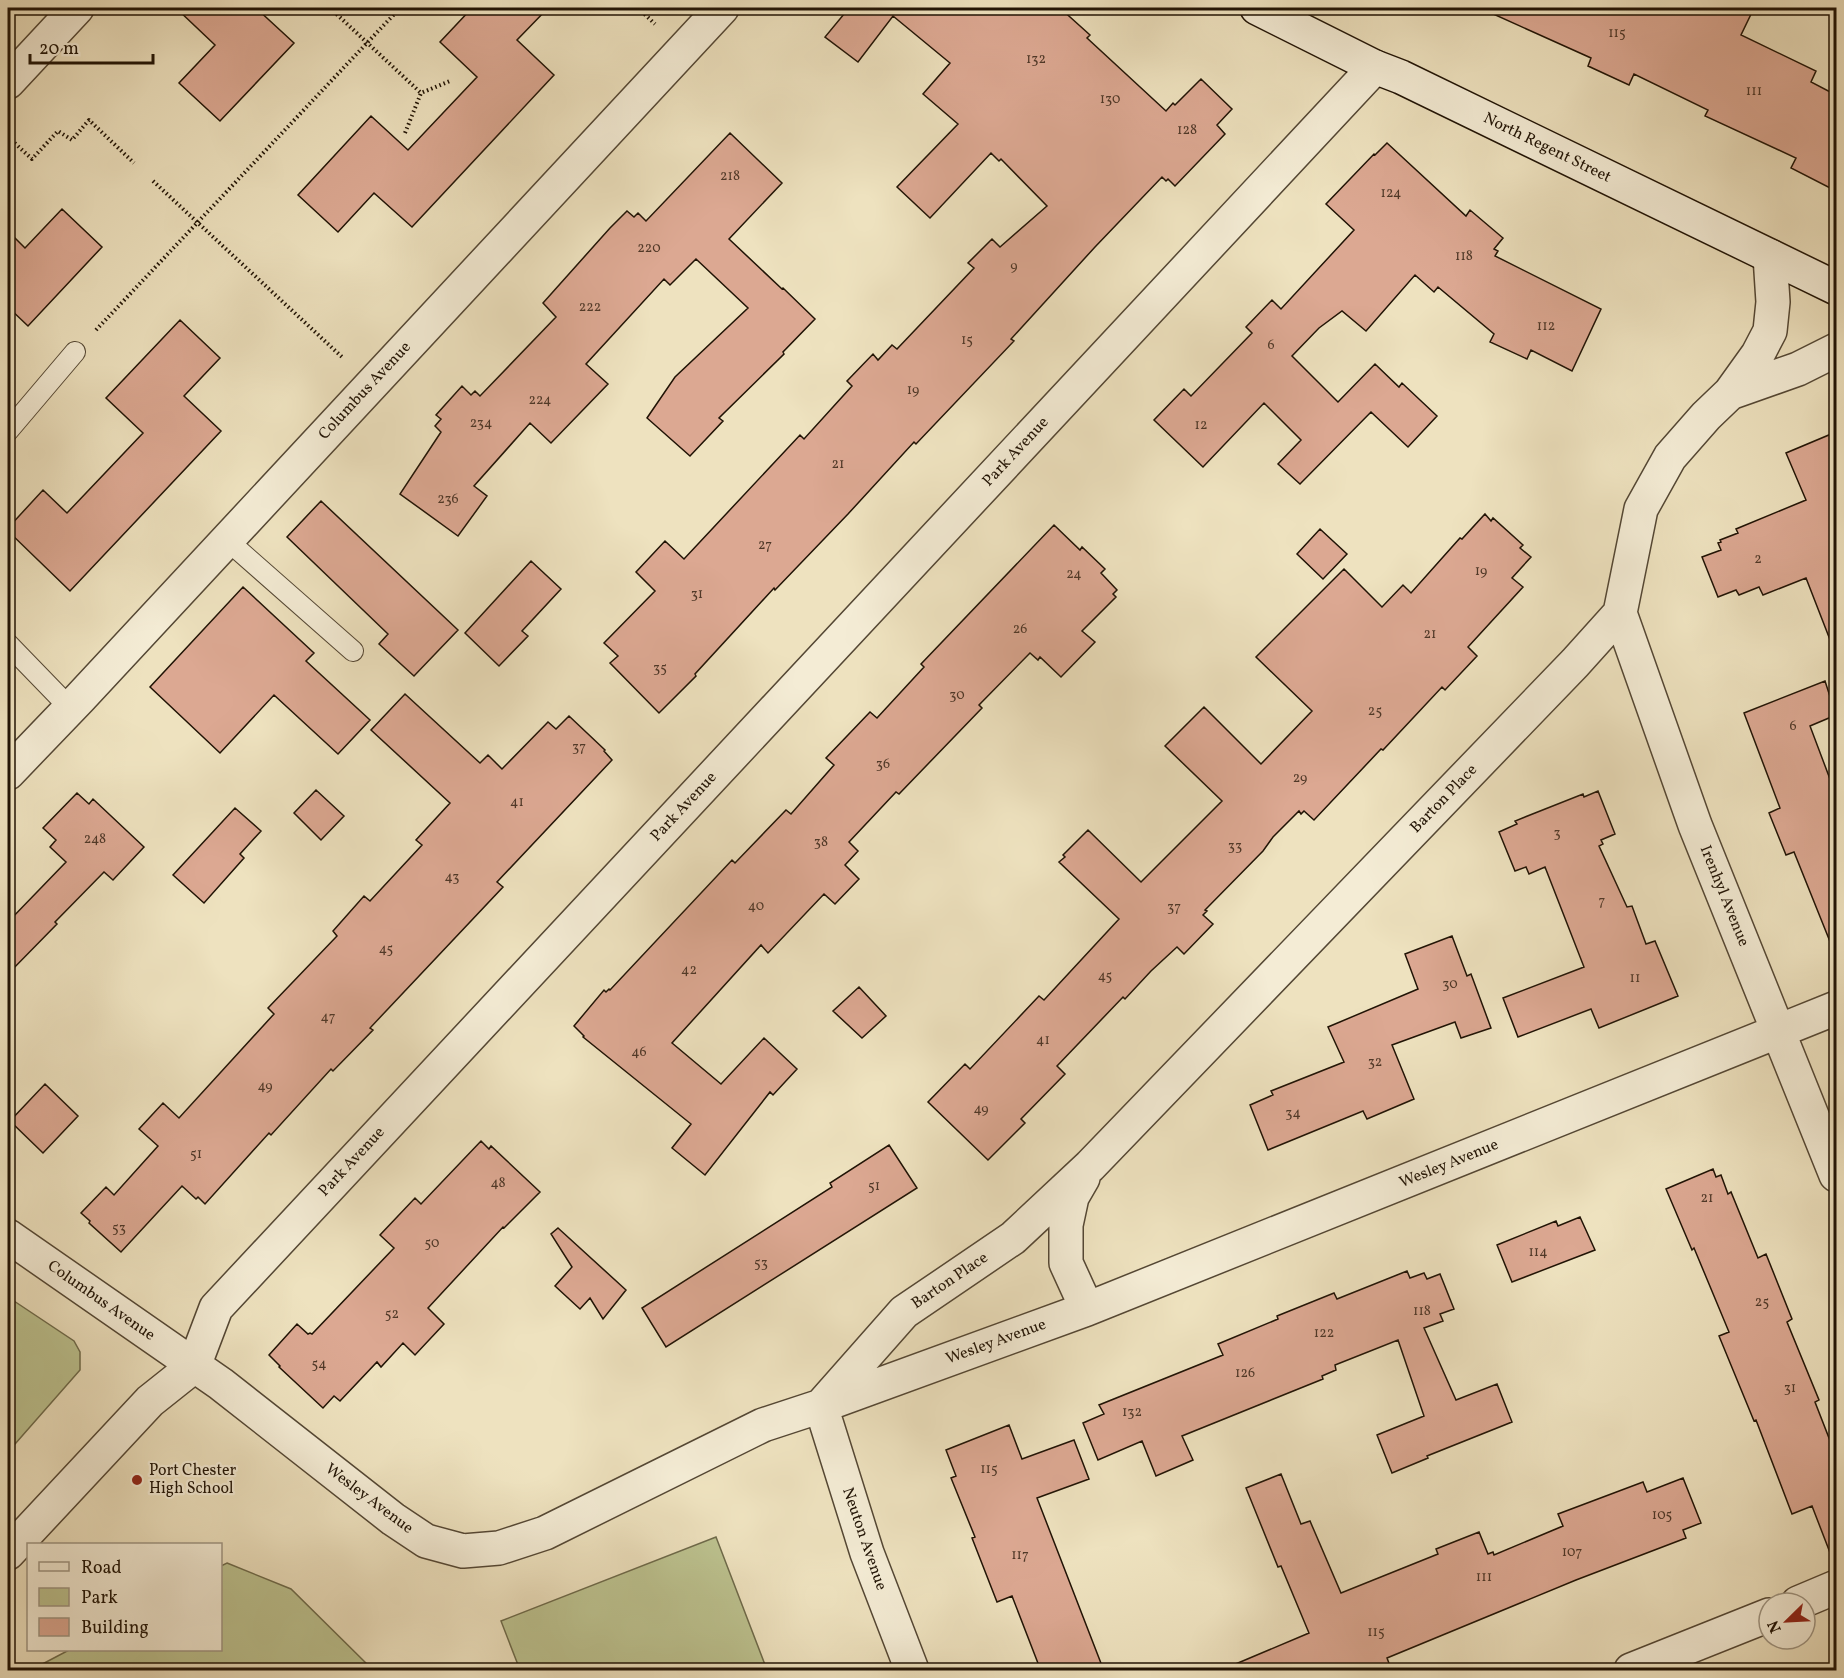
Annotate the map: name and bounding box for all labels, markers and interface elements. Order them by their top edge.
house number: 115 [1608,24,1626,43]
scale bar [30,27,153,65]
text: 20 m [39,37,79,62]
house number: 132 [1026,50,1046,69]
house number: 111 [1746,82,1762,101]
house number: 130 [1100,90,1120,109]
street label: North Regent Street [1479,107,1615,189]
house number: 128 [1177,121,1197,140]
house number: 218 [720,167,740,186]
house number: 124 [1381,184,1401,203]
house number: 220 [637,239,661,258]
house number: 118 [1455,247,1473,266]
house number: 9 [1010,257,1018,276]
house number: 222 [579,298,601,317]
house number: 112 [1537,317,1555,336]
house number: 15 [961,331,973,350]
house number: 6 [1267,336,1275,355]
street label: Columbus Avenue [314,337,416,445]
house number: 19 [907,381,919,400]
house number: 224 [529,391,551,410]
street label: Park Avenue [978,412,1054,492]
house number: 234 [470,414,492,433]
house number: 12 [1195,416,1207,435]
house number: 21 [832,455,844,474]
house number: 236 [437,490,459,509]
house number: 27 [758,536,772,555]
house number: 2 [1754,550,1762,569]
house number: 19 [1475,562,1487,581]
house number: 24 [1066,565,1082,584]
house number: 31 [691,585,703,604]
house number: 26 [1013,620,1027,639]
house number: 21 [1424,625,1436,644]
house number: 35 [653,659,667,678]
house number: 30 [949,686,965,705]
house number: 25 [1368,702,1382,721]
house number: 6 [1789,717,1797,736]
house number: 37 [572,738,586,757]
house number: 36 [876,755,890,774]
street label: Barton Place [1405,760,1483,838]
street label: Park Avenue [646,767,722,847]
house number: 29 [1293,769,1307,788]
house number: 41 [510,793,524,812]
house number: 3 [1553,824,1561,843]
house number: 248 [84,830,106,849]
house number: 38 [814,833,828,852]
house number: 33 [1228,837,1242,856]
street label: Irenhyl Avenue [1694,842,1754,950]
house number: 43 [445,868,459,887]
house number: 7 [1599,892,1606,911]
house number: 40 [748,897,764,916]
house number: 37 [1167,898,1181,917]
house number: 45 [379,940,393,959]
house number: 42 [681,961,697,980]
house number: 45 [1098,967,1112,986]
house number: 11 [1630,969,1640,988]
house number: 30 [1442,975,1458,994]
house number: 47 [320,1008,336,1027]
house number: 41 [1036,1031,1050,1050]
house number: 46 [631,1043,647,1062]
house number: 32 [1368,1053,1382,1072]
house number: 49 [257,1077,273,1096]
house number: 49 [973,1100,989,1119]
house number: 34 [1285,1104,1301,1123]
street label: Park Avenue [314,1122,390,1202]
street label: Wesley Avenue [1396,1134,1502,1194]
house number: 51 [190,1145,202,1164]
house number: 48 [490,1174,506,1193]
house number: 51 [868,1177,880,1196]
house number: 21 [1701,1189,1713,1208]
house number: 53 [112,1219,126,1238]
house number: 50 [425,1234,439,1253]
house number: 114 [1528,1243,1548,1262]
street label: Barton Place [907,1247,993,1315]
house number: 53 [754,1254,768,1273]
street label: Columbus Avenue [43,1256,159,1346]
house number: 25 [1755,1293,1769,1312]
house number: 118 [1413,1302,1431,1321]
house number: 52 [385,1305,399,1324]
street label: Wesley Avenue [943,1314,1049,1370]
house number: 122 [1314,1324,1334,1343]
house number: 54 [311,1355,327,1374]
house number: 126 [1235,1364,1255,1383]
house number: 31 [1784,1379,1796,1398]
house number: 132 [1122,1403,1142,1422]
street label: Wesley Avenue [320,1459,418,1539]
place label: Port Chester High School [149,1460,236,1500]
house number: 115 [980,1460,998,1479]
marker: Port Chester High School [130,1473,144,1487]
street label: Neuton Avenue [836,1485,892,1593]
house number: 105 [1652,1506,1672,1525]
legend [27,1543,222,1651]
house number: 107 [1562,1543,1583,1562]
house number: 117 [1011,1546,1029,1565]
text: Road [81,1556,122,1581]
house number: 111 [1476,1568,1492,1587]
text: Park [81,1586,118,1611]
north arrow [1757,1591,1817,1651]
text: Building [81,1616,149,1641]
text: N [1763,1616,1788,1636]
house number: 115 [1367,1623,1385,1642]

